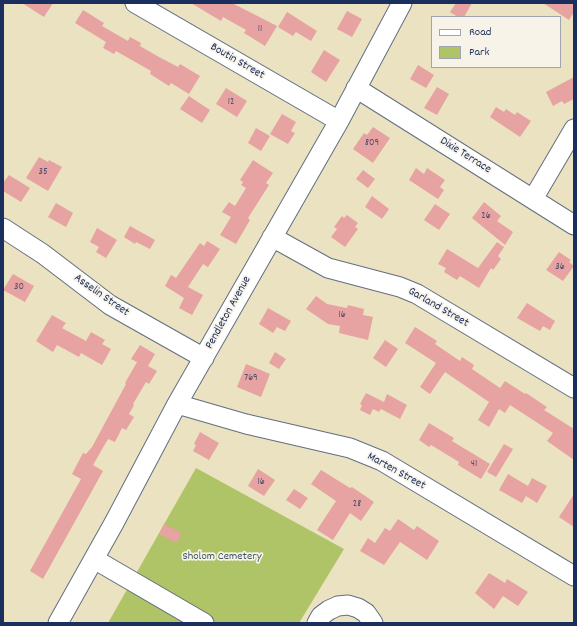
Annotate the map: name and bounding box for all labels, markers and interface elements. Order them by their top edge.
legend [431,16,561,68]
house number: 11 [258,24,262,36]
text: Road [469,24,491,41]
street label: Boutin Street [207,41,267,83]
text: Park [469,44,489,61]
house number: 12 [228,97,234,109]
street label: Dixie Terrace [437,135,493,177]
house number: 809 [365,138,379,150]
house number: 35 [38,167,48,179]
house number: 26 [481,211,491,223]
house number: 36 [555,262,565,274]
street label: Asselin Street [70,272,132,320]
street label: Pendleton Avenue [203,274,255,352]
house number: 30 [14,282,24,294]
street label: Garland Street [405,285,471,331]
house number: 16 [338,310,346,322]
house number: 769 [244,373,258,385]
street label: Marten Street [364,450,428,494]
house number: 41 [471,459,477,471]
house number: 16 [257,477,265,489]
house number: 28 [353,499,361,511]
park label: Sholom Cemetery [182,550,262,564]

